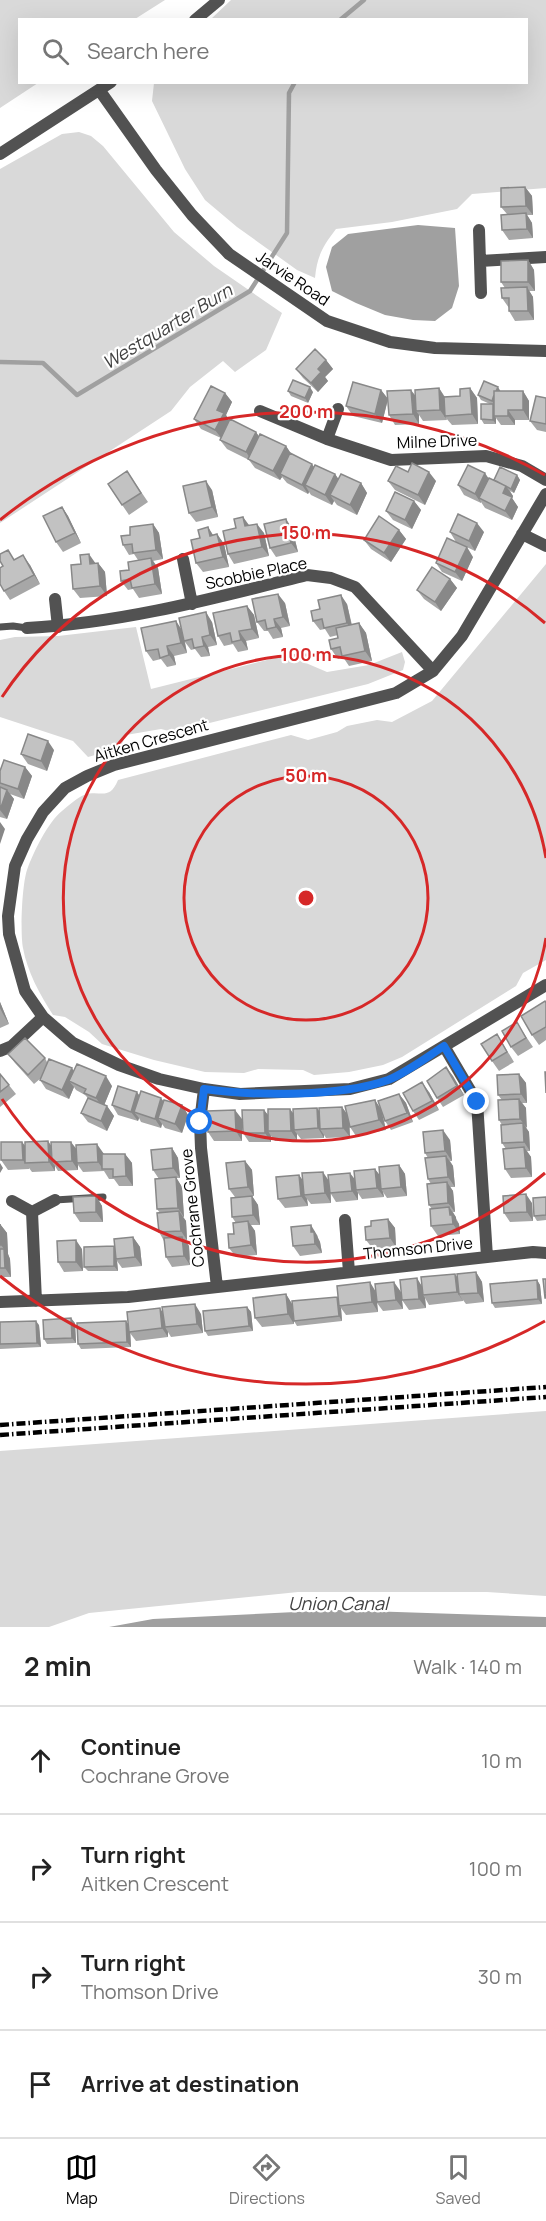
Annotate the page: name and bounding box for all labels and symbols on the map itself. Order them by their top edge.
street label: Jarvie Road [252,245,334,311]
water label: Westquarter Burn [98,277,237,374]
text: 200 m [279,399,333,423]
street label: Milne Drive [396,429,478,453]
text: 150 m [281,520,331,544]
street label: Scobbie Place [203,551,309,595]
text: 100 m [280,642,332,666]
street label: Aitken Crescent [91,713,211,767]
text: 50 m [285,763,327,787]
centre of rings [296,888,316,908]
route end [463,1088,489,1114]
route start [186,1108,212,1134]
street label: Cochrane Grove [175,1148,209,1268]
street label: Thomson Drive [362,1231,474,1265]
water label: Union Canal [288,1591,391,1615]

